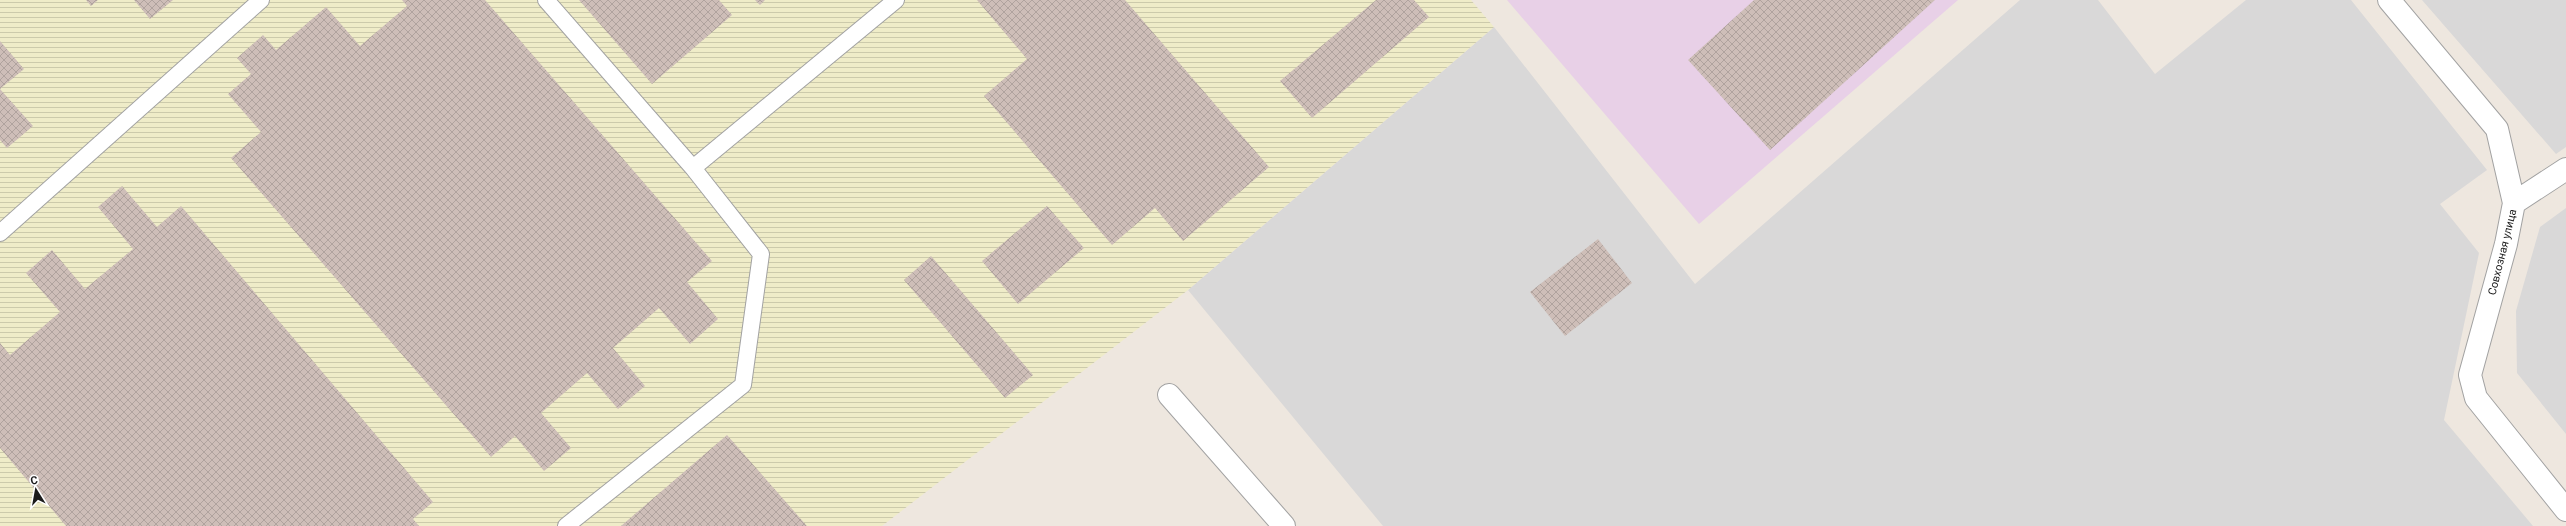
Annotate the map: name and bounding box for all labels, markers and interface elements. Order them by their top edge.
street label: Совхозная улица [2486,208,2519,297]
north arrow [16,470,56,510]
text: С [29,474,39,488]

